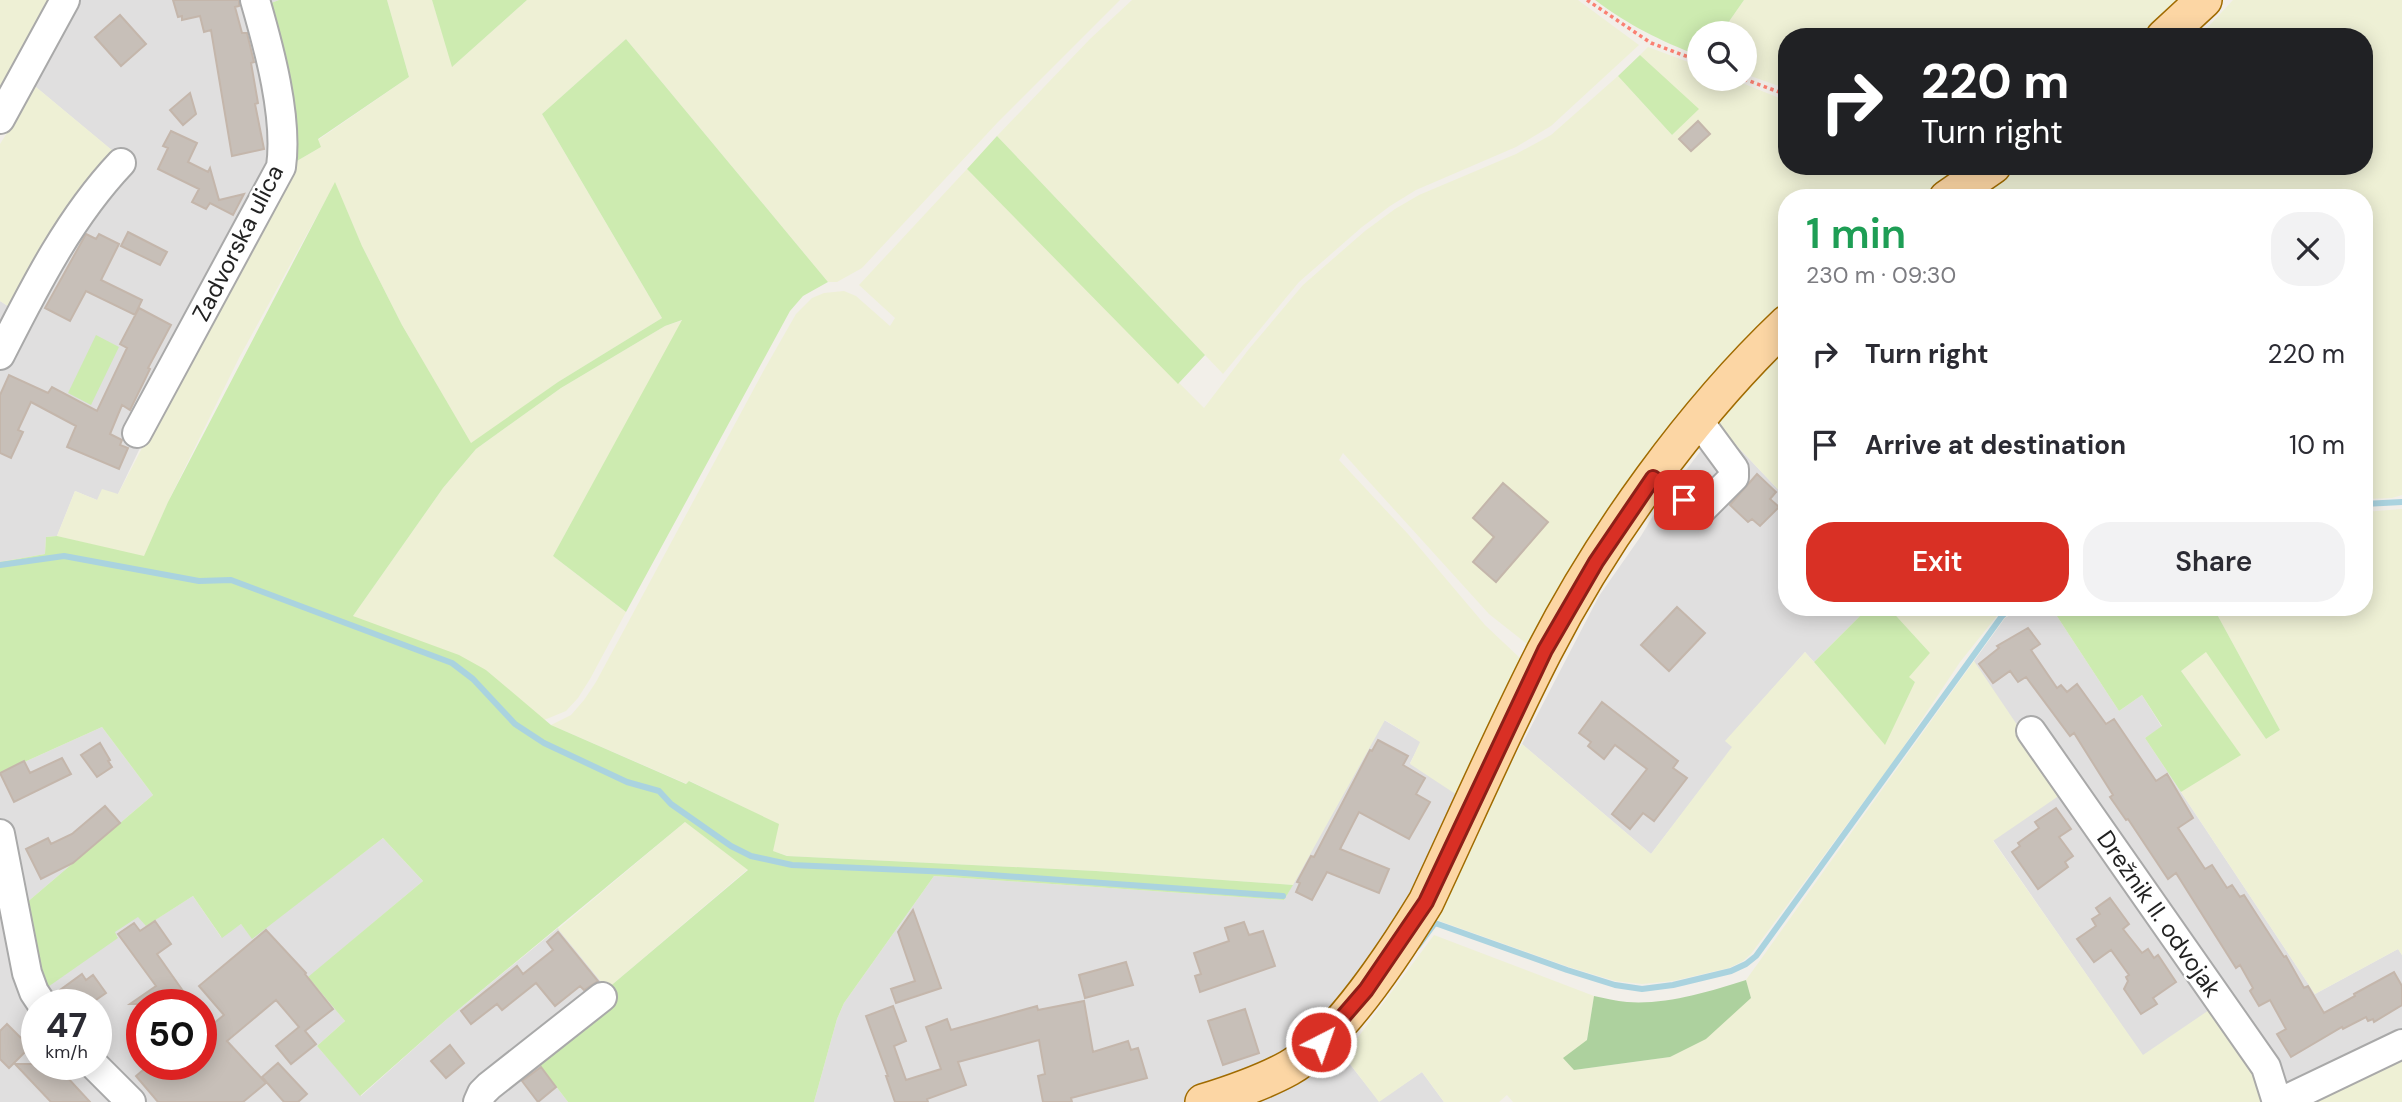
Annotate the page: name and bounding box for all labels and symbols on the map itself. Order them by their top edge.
street label: Zadvorska ulica [185,159,290,326]
pin [1654,470,1714,530]
street label: Drežnik II. odvojak [2090,824,2228,1003]
speed limit sign: 50 [126,989,217,1080]
position arrow [1284,1005,1358,1079]

